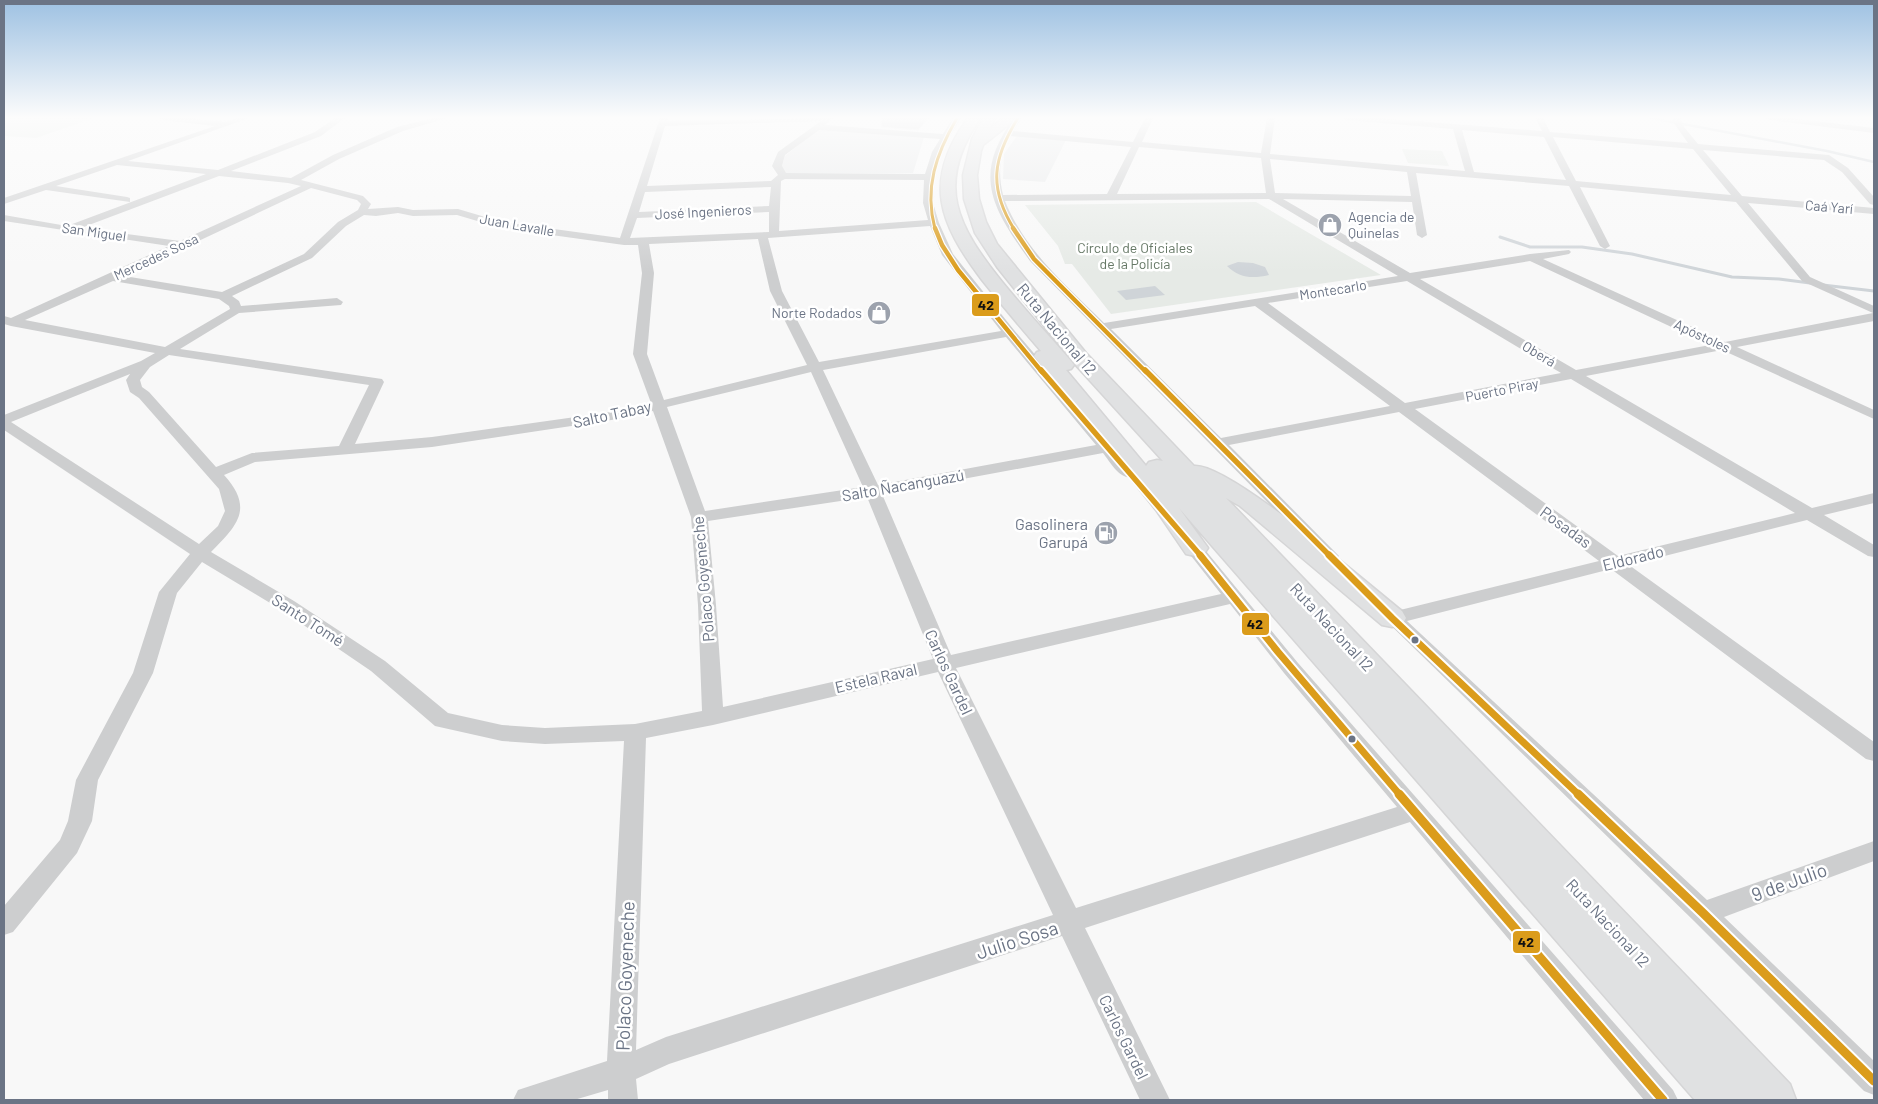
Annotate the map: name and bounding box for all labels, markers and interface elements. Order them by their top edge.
street label: Caá Yarí [1804,196,1854,217]
street label: José Ingenieros [654,200,752,223]
place label: Agencia de Quinelas [1348,208,1415,241]
street label: Juan Lavalle [478,210,556,239]
shop icon: Agencia de Quinelas [1317,212,1343,238]
street label: San Miguel [61,219,127,244]
street label: Mercedes Sosa [111,230,201,284]
park label: Círculo de Oficiales de la Policía [1077,239,1193,272]
street label: Montecarlo [1298,276,1368,303]
street label: Ruta Nacional 12 [1014,279,1101,378]
line badge: 42 [971,293,1000,317]
text: 42 [978,296,994,313]
shop icon: Norte Rodados [866,300,892,326]
place label: Norte Rodados [772,304,862,321]
street label: Apóstoles [1671,315,1733,356]
street label: Oberá [1519,337,1559,370]
street label: Puerto Piray [1464,374,1541,405]
street label: Salto Tabay [571,396,654,431]
street label: Salto Ñacanguazú [840,464,966,505]
street label: Posadas [1537,502,1595,551]
place label: Gasolinera Garupá [1015,514,1088,551]
street label: Polaco Goyeneche [688,515,717,643]
fuel station icon: Gasolinera Garupá [1093,520,1119,546]
street label: Eldorado [1600,541,1665,574]
street label: Ruta Nacional 12 [1287,579,1378,675]
street label: Santo Tomé [269,589,348,650]
line badge: 42 [1241,612,1270,636]
text: 42 [1247,615,1263,632]
street label: Carlos Gardel [922,626,977,717]
unlabelled marker [1410,635,1420,645]
street label: Estela Raval [833,659,919,696]
unlabelled marker [1347,734,1357,744]
street label: 9 de Julio [1748,857,1830,906]
street label: Ruta Nacional 12 [1563,875,1654,971]
street label: Polaco Goyeneche [610,901,639,1051]
street label: Julio Sosa [973,915,1061,964]
line badge: 42 [1512,930,1541,954]
text: 42 [1518,933,1534,950]
street label: Carlos Gardel [1096,992,1153,1082]

